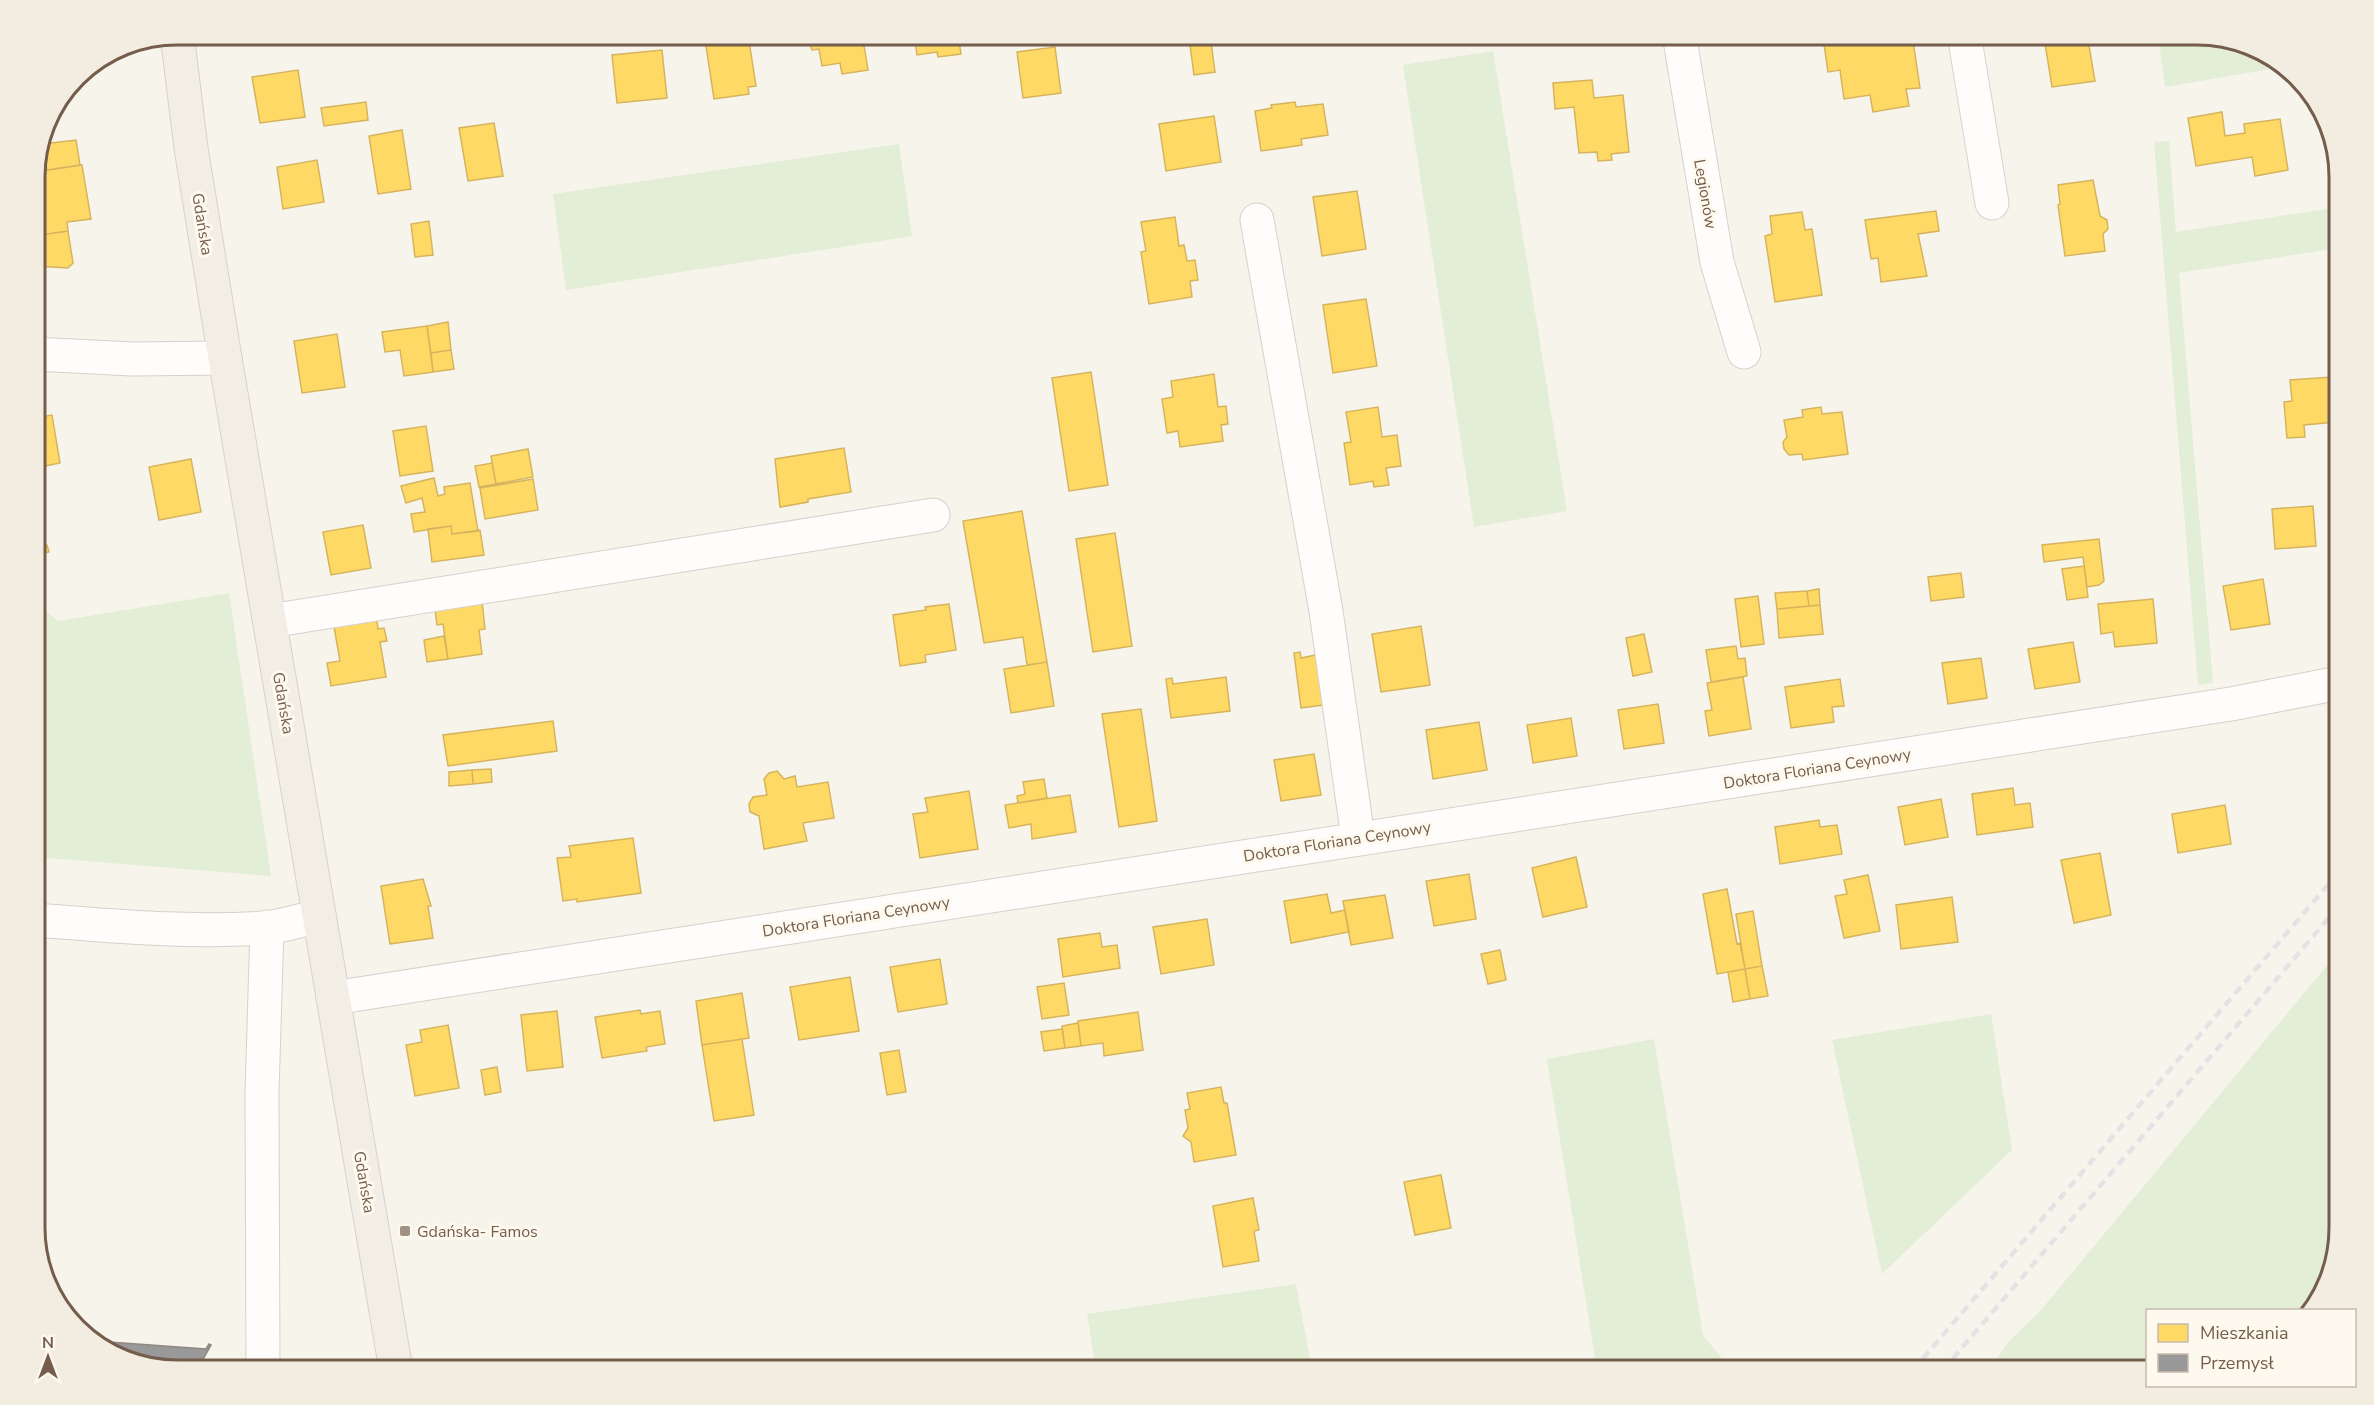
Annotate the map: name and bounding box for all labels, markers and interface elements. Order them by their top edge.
street label: Legionów [1688,158,1722,231]
street label: Gdańska [186,192,218,257]
street label: Gdańska [267,670,299,736]
street label: Doktora Floriana Ceynowy [1722,743,1913,795]
street label: Doktora Floriana Ceynowy [1242,816,1433,868]
street label: Doktora Floriana Ceynowy [761,891,952,943]
street label: Gdańska [348,1149,380,1215]
place label: Gdańska- Famos [417,1221,538,1243]
marker: Gdańska- Famos [398,1224,412,1238]
legend [2146,1309,2356,1387]
text: Mieszkania [2200,1321,2288,1345]
north arrow [18,1327,78,1387]
text: N [42,1332,54,1354]
text: Przemysł [2200,1351,2274,1375]

